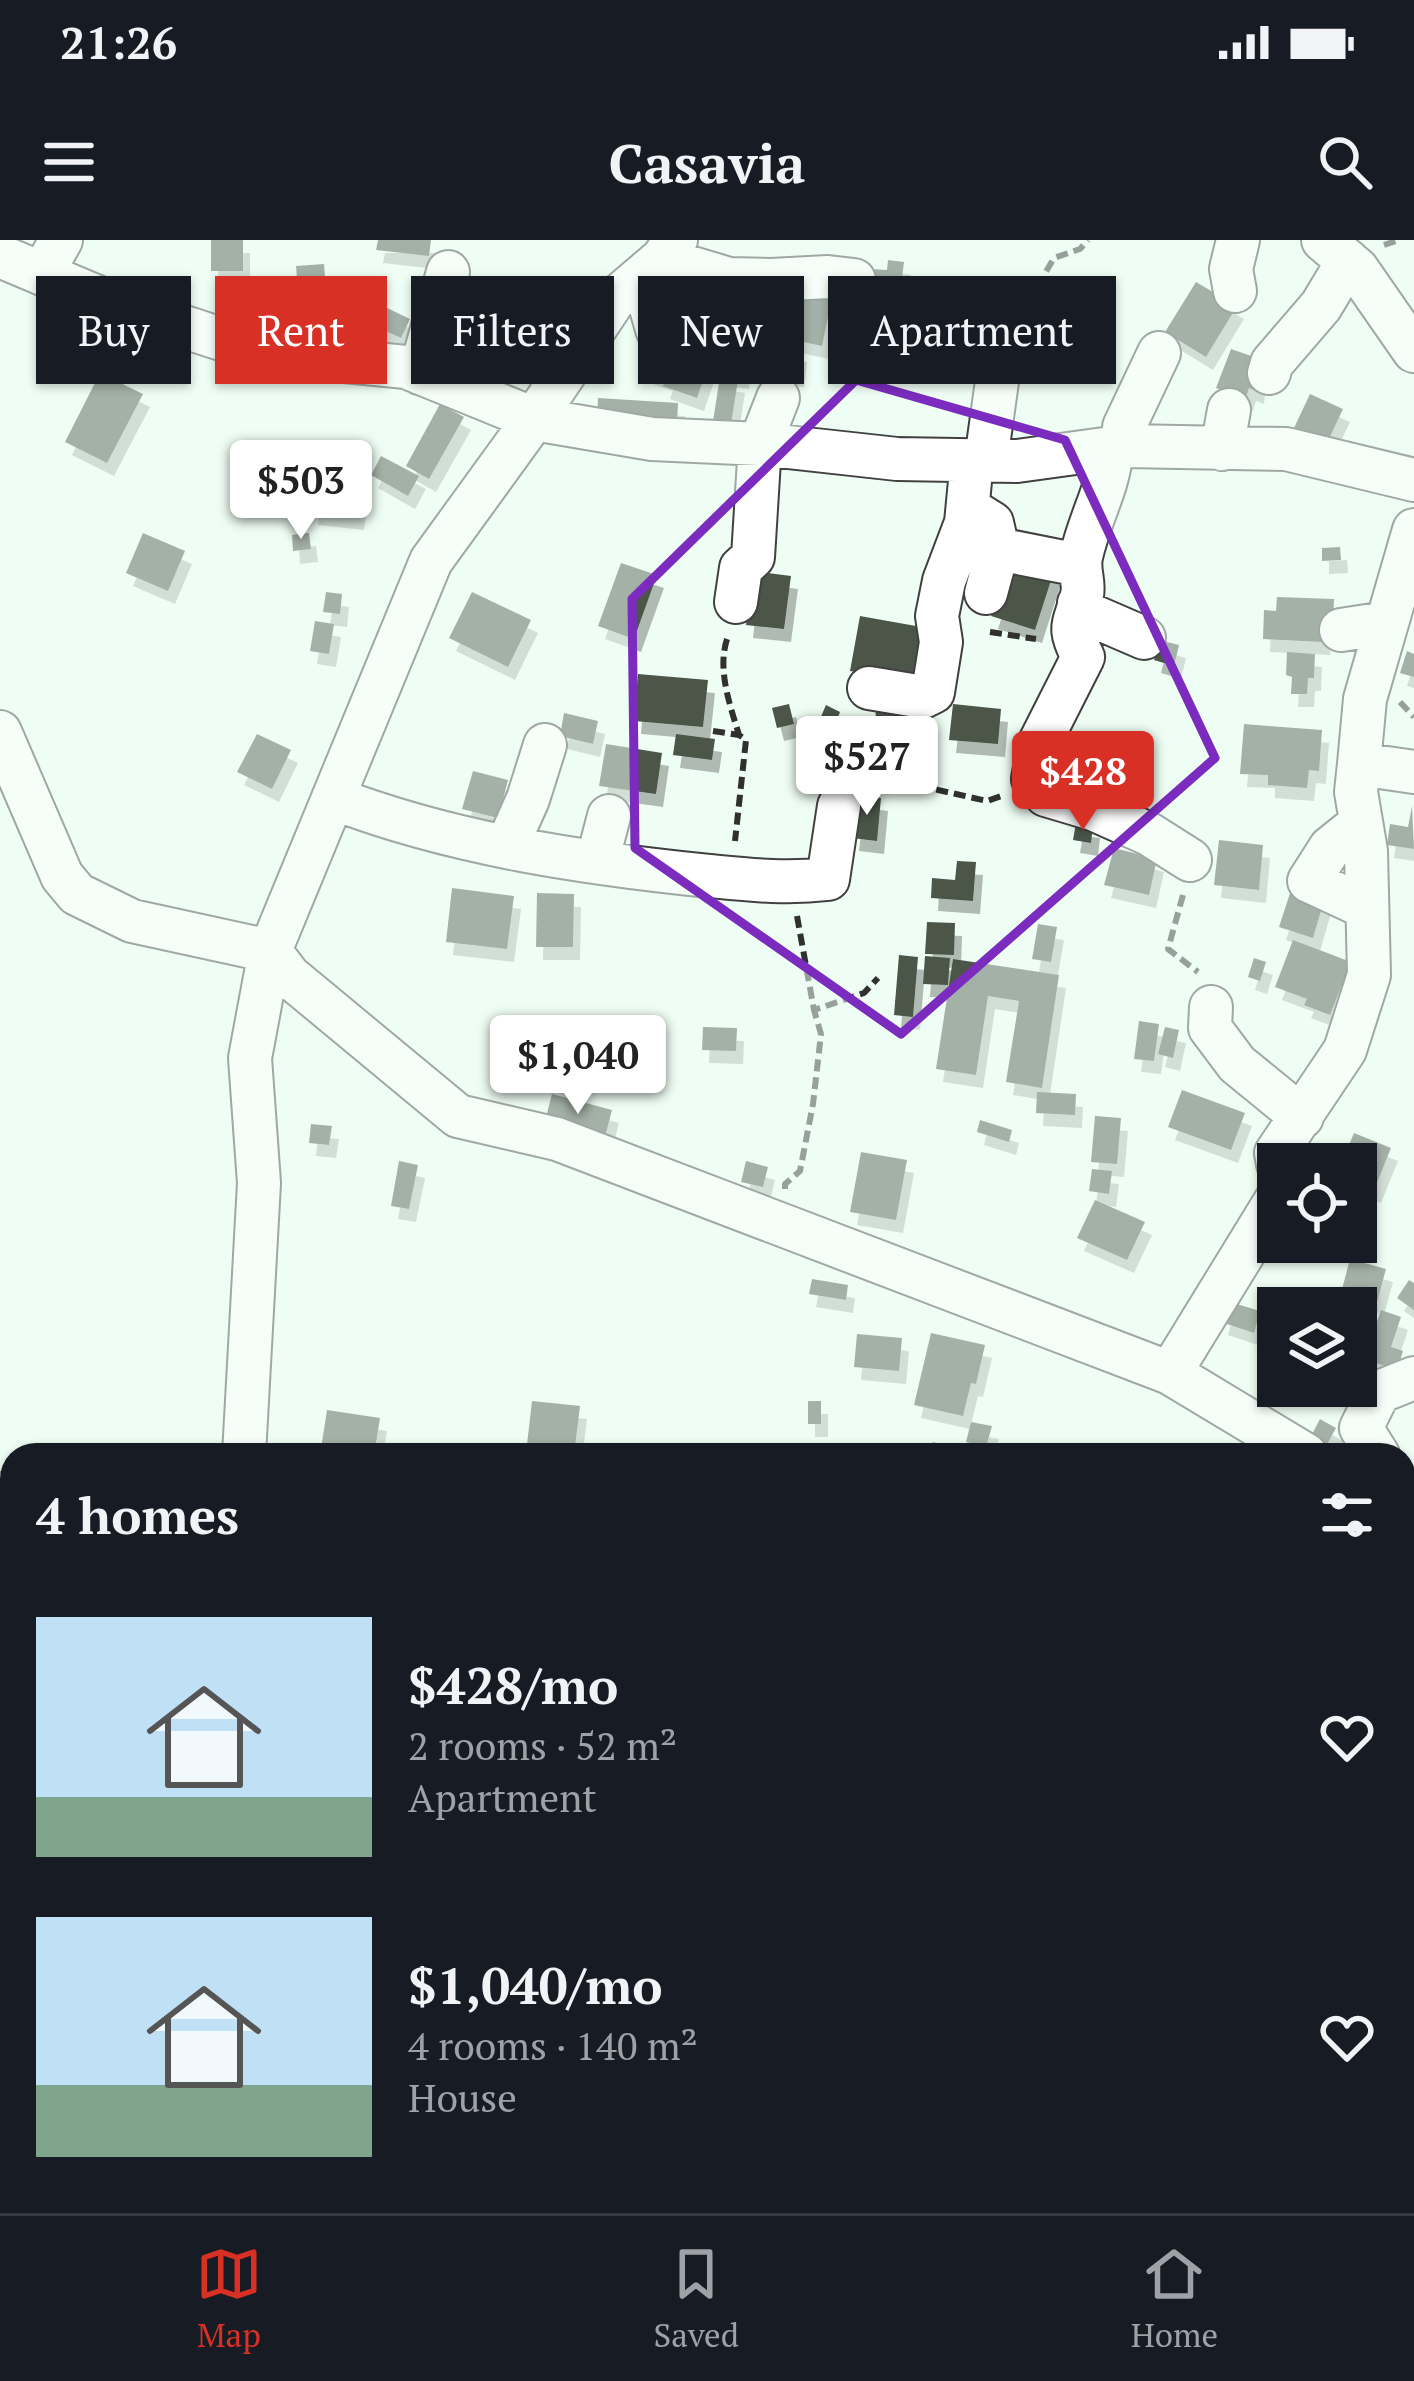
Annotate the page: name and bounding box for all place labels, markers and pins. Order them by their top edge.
pin: $503 [230,440,372,542]
pin: $527 [796,716,938,818]
pin: $428 [1012,731,1154,833]
pin: $1,040 [480,1015,676,1117]

